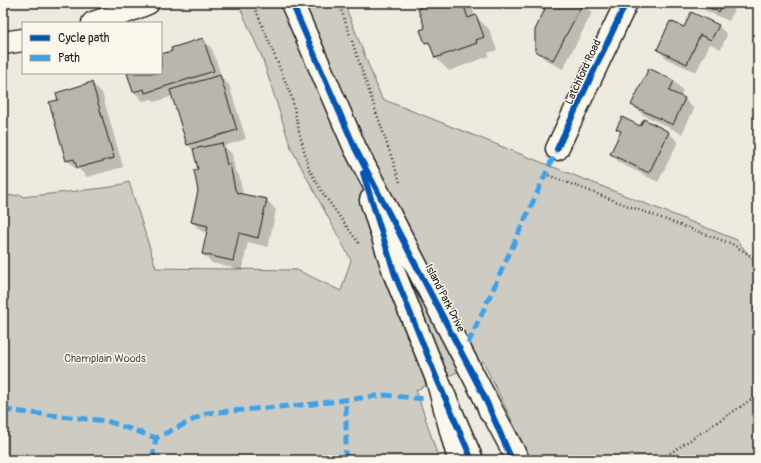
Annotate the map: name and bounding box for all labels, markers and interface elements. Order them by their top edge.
legend [22,22,162,74]
text: Cycle path [58,31,110,46]
street label: Latchford Road [562,37,604,107]
text: Path [58,51,80,66]
street label: Island Park Drive [422,262,468,335]
park label: Champlain Woods [64,352,146,365]

